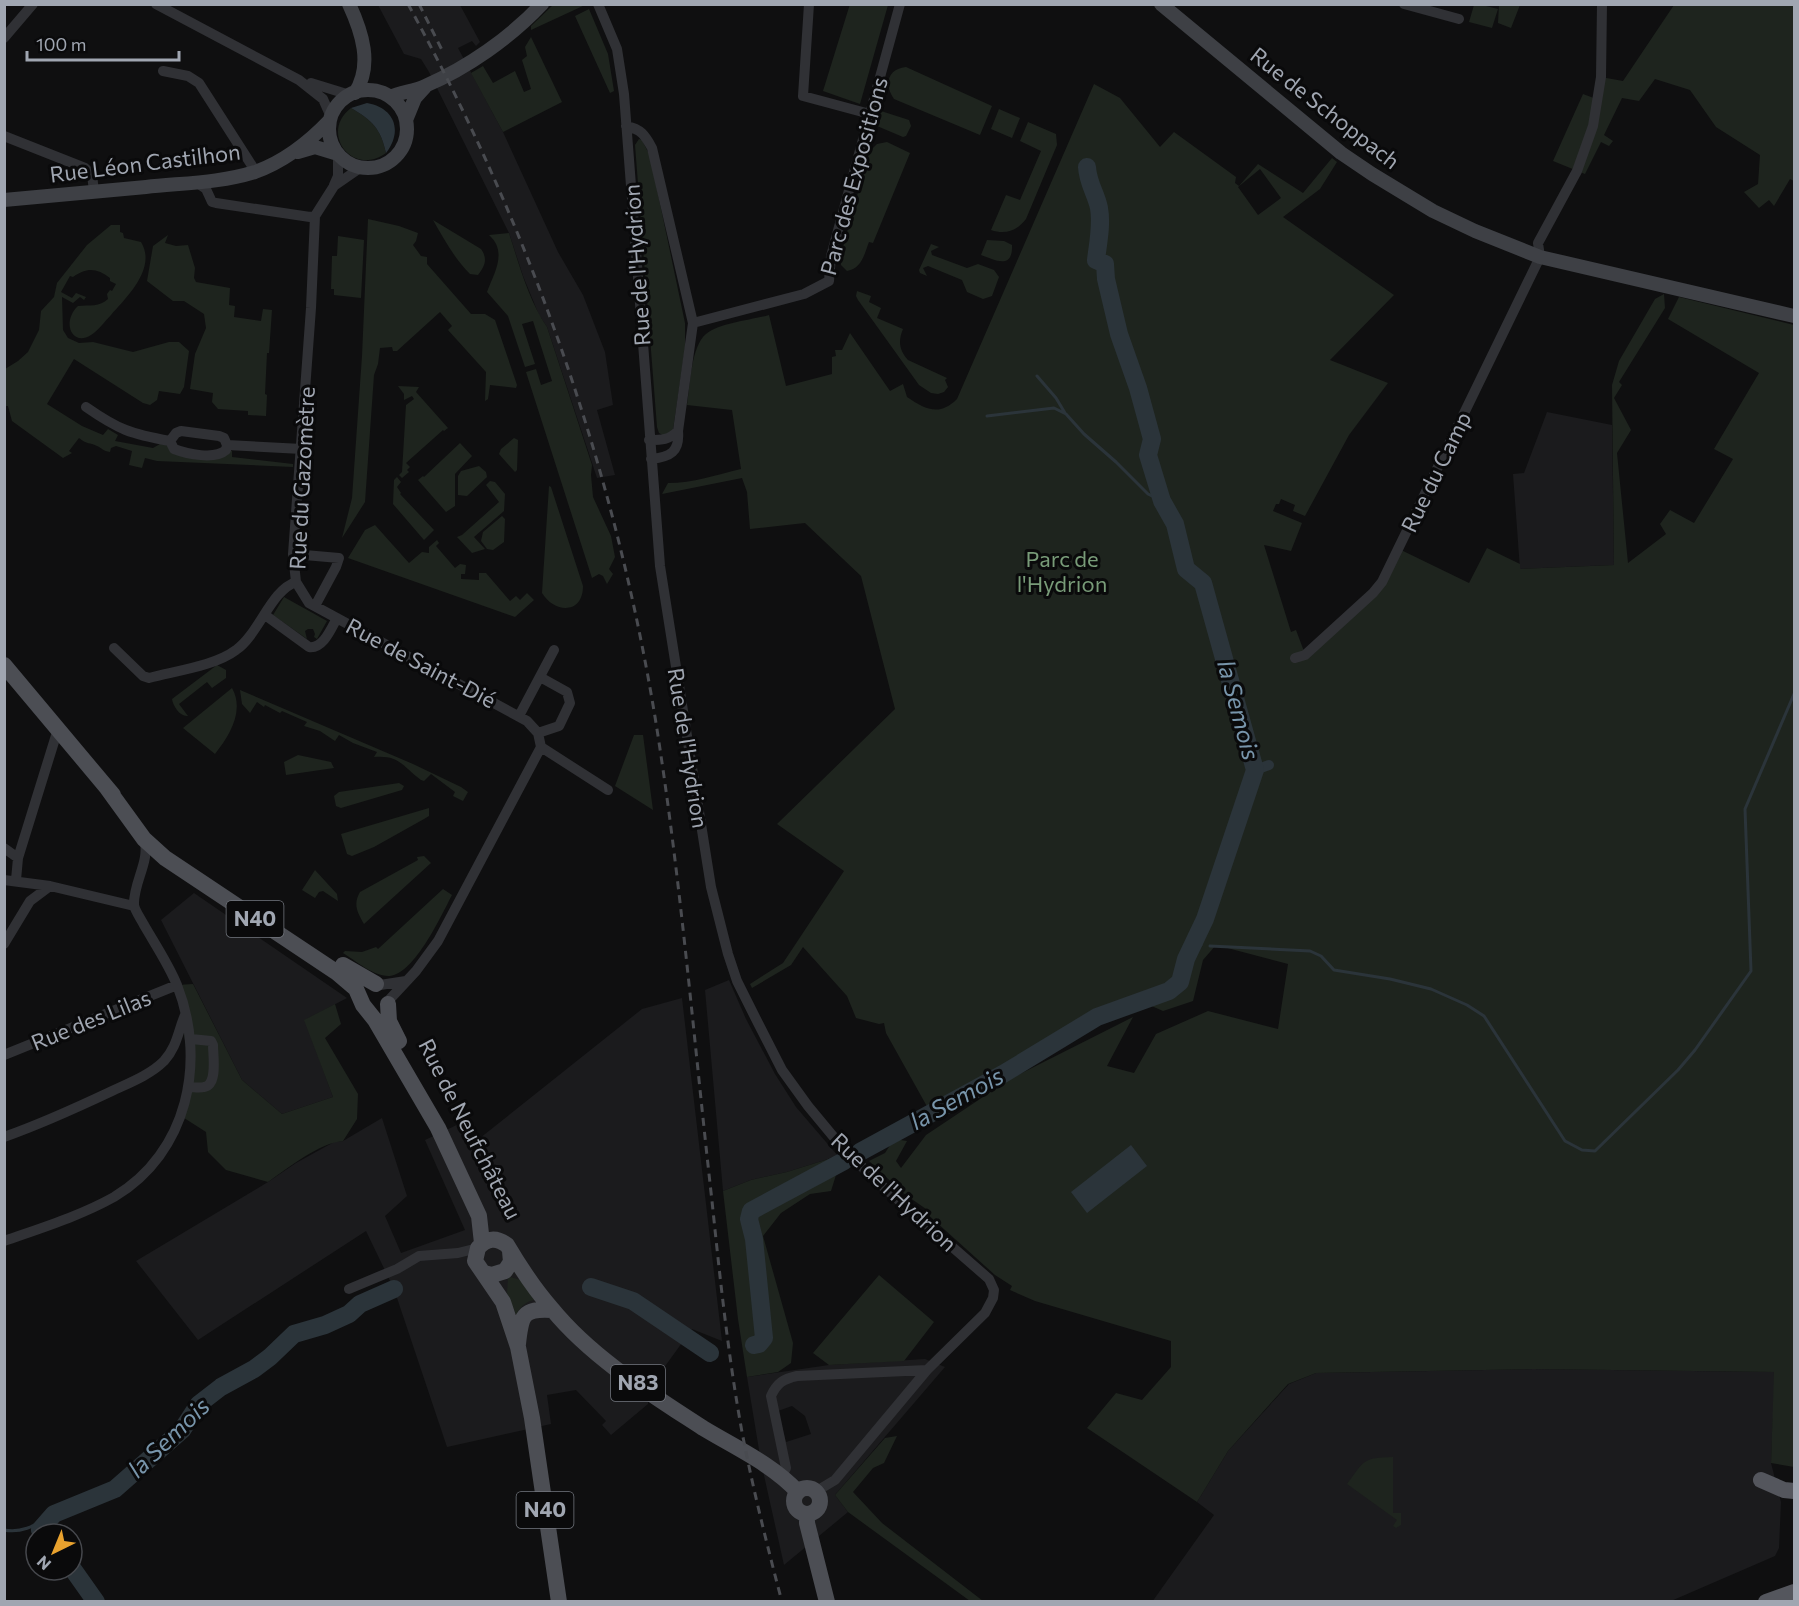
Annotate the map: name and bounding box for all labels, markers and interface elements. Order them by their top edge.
scale bar [27,24,178,62]
text: 100 m [36,33,86,55]
street label: Rue de Schoppach [1245,41,1405,174]
street label: Parc des Expositions [814,74,893,278]
street label: Rue Léon Castilhon [48,137,242,188]
street label: Rue de l'Hydrion [617,183,656,347]
street label: Rue du Gazomètre [283,386,320,570]
street label: Rue du Camp [1395,407,1476,536]
park label: Parc de l'Hydrion [1017,545,1107,597]
street label: Rue de Saint-Dié [342,612,501,713]
water label: la Semois [1212,656,1267,763]
street label: Rue de l'Hydrion [663,666,714,830]
road number: N40 [226,901,284,937]
street label: Rue des Lilas [27,983,155,1056]
street label: Rue de Neufchâteau [413,1034,528,1224]
water label: la Semois [904,1060,1008,1135]
street label: Rue de l'Hydrion [826,1127,963,1257]
road number: N83 [611,1365,665,1401]
water label: la Semois [121,1391,215,1483]
road number: N40 [516,1492,574,1528]
north arrow [24,1522,84,1582]
text: N [33,1552,54,1574]

